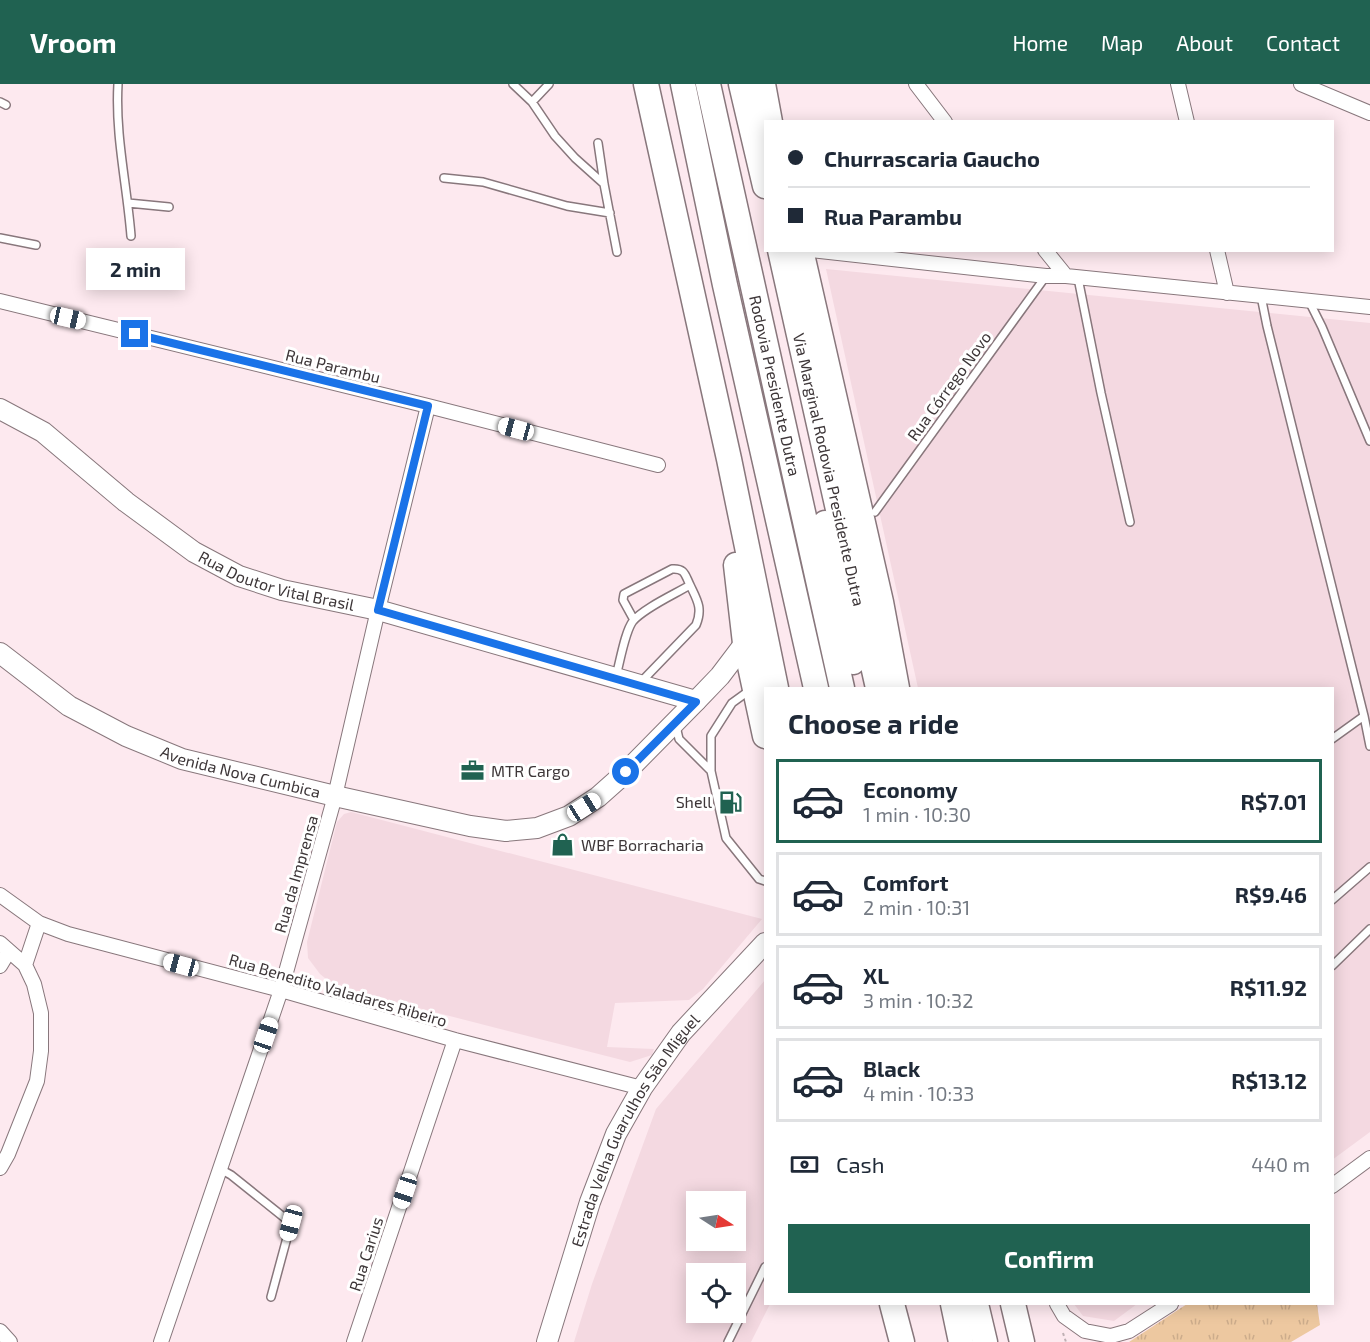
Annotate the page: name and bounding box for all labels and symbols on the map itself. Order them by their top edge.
callout: 2 min [86,247,184,289]
street label: Rodovia Presidente Dutra [746,293,805,478]
car [48,305,88,331]
route end [121,320,148,347]
street label: Rua Córrego Novo [903,328,995,444]
street label: Via Marginal Rodovia Presidente Dutra [790,331,869,608]
street label: Rua Parambu [284,345,382,386]
car [496,416,536,442]
street label: Rua Doutor Vital Brasil [196,546,356,614]
street label: Avenida Nova Cumbica [158,741,323,801]
office icon: MTR Cargo [460,758,486,784]
route start [612,758,639,785]
place label: MTR Cargo [491,761,570,780]
fuel station icon: Shell [717,789,743,815]
car [564,790,604,824]
place label: Shell [676,792,712,811]
street label: Rua da Imprensa [270,813,321,935]
shop icon: WBF Borracharia [550,832,576,858]
place label: WBF Borracharia [581,835,704,854]
street label: Rua Benedito Valadares Ribeiro [227,949,449,1030]
car [161,952,201,978]
street label: Estrada Velha Guarulhos São Miguel [567,1010,703,1249]
car [252,1015,280,1055]
car [391,1171,419,1211]
north arrow [686,1191,746,1251]
car [278,1203,304,1243]
street label: Rua Carius [345,1214,386,1293]

